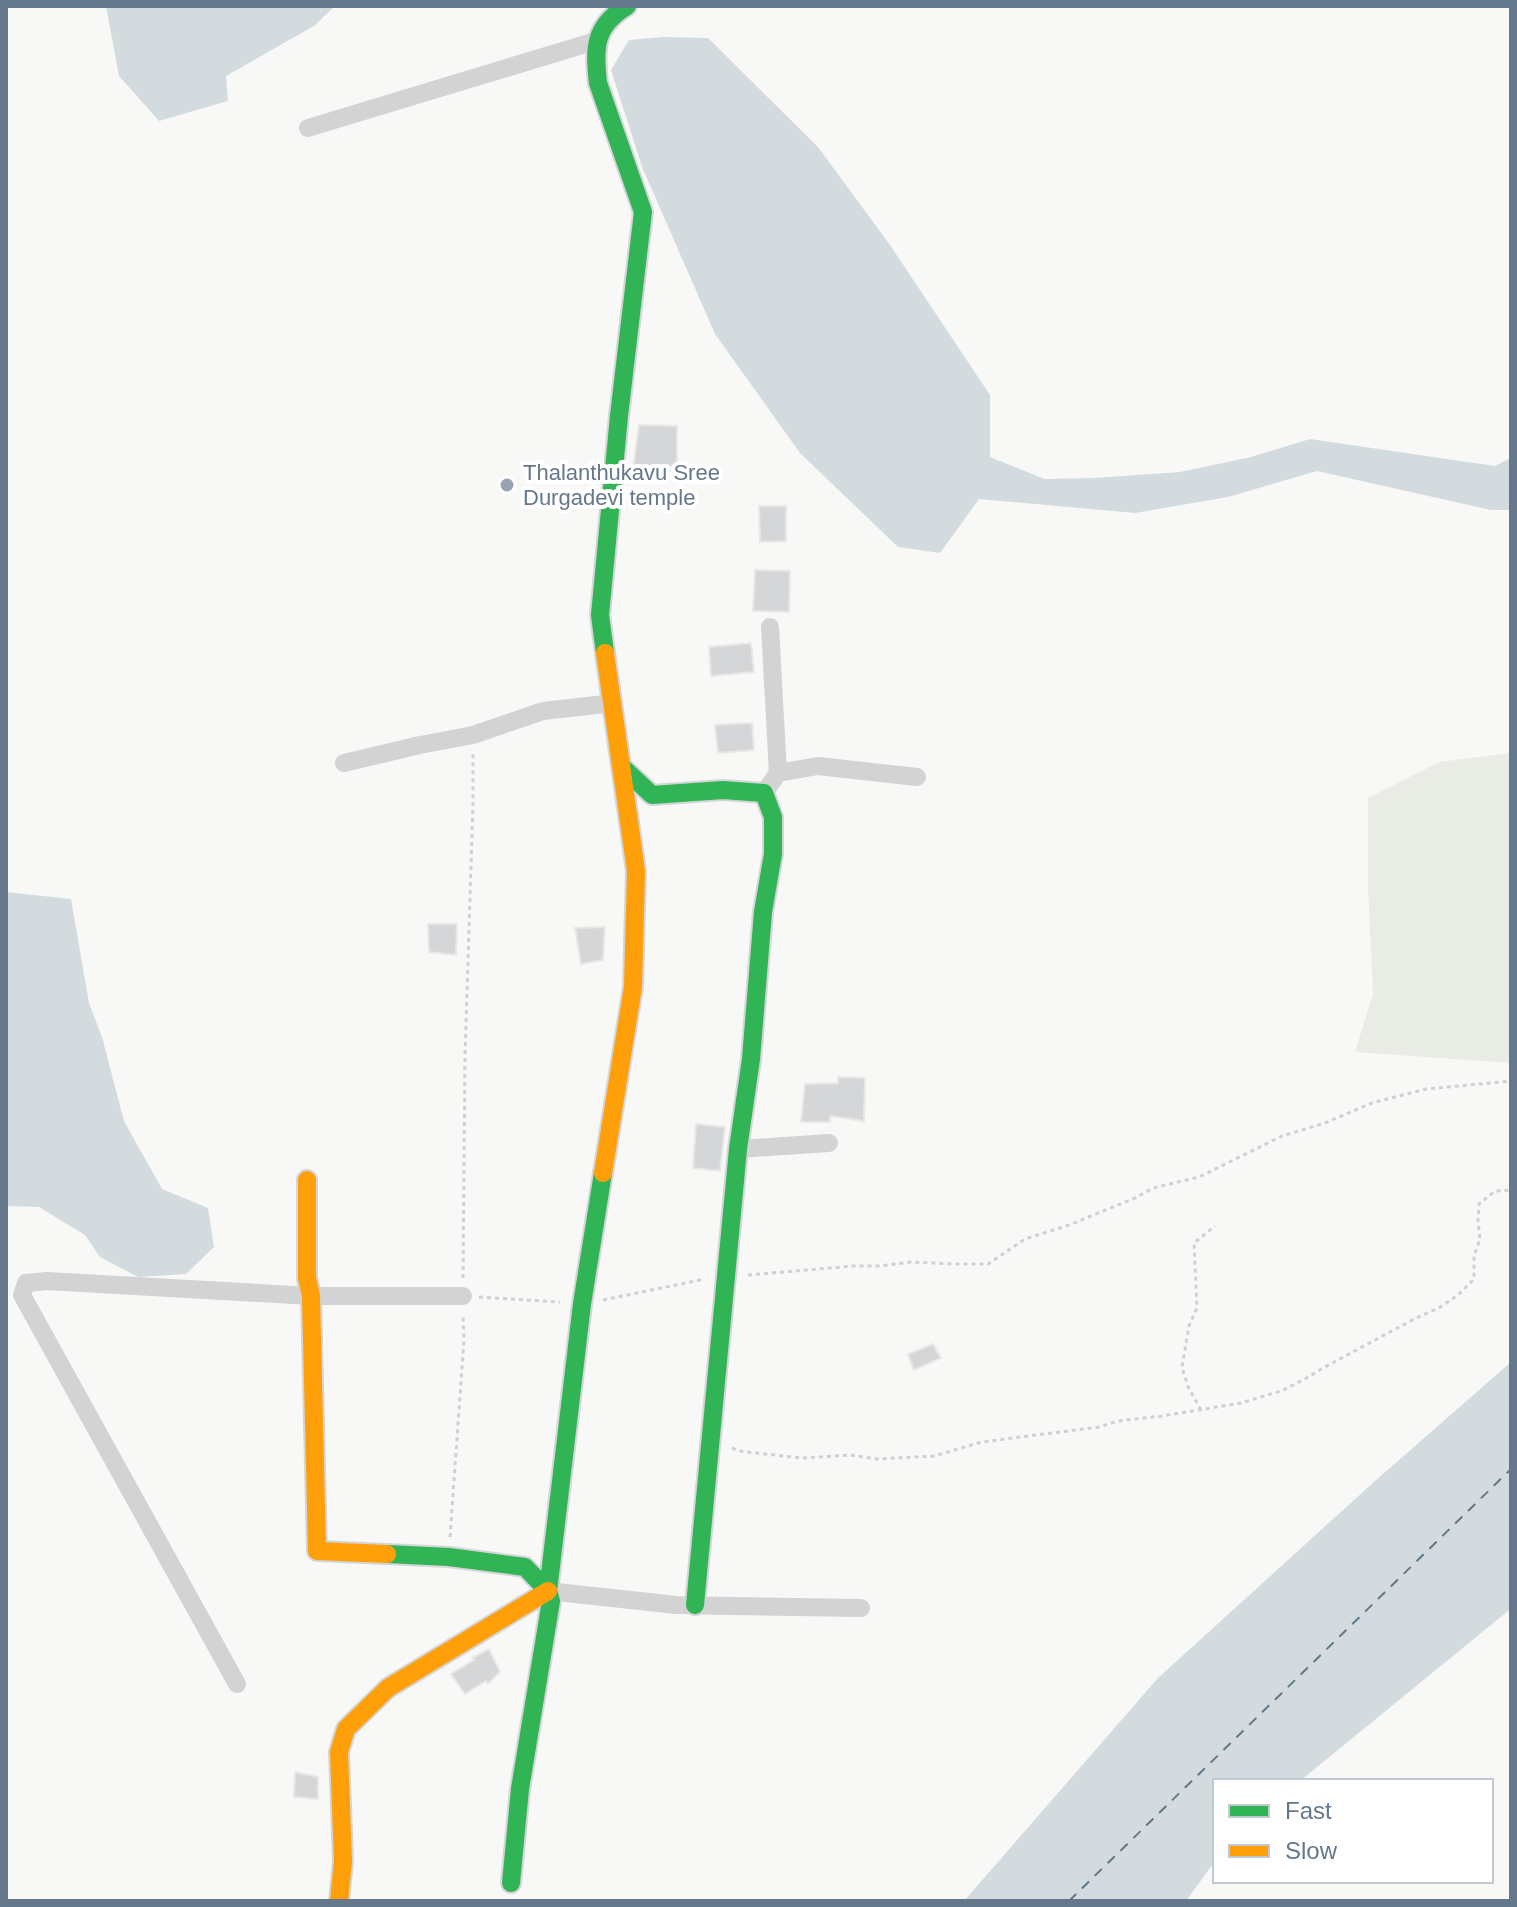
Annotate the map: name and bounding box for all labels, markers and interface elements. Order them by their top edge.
place label: Thalanthukavu Sree Durgadevi temple [523,460,720,510]
marker: Thalanthukavu Sree Durgadevi temple [498,476,516,494]
legend [1213,1779,1493,1883]
text: Fast [1285,1797,1332,1824]
text: Slow [1285,1837,1338,1864]

